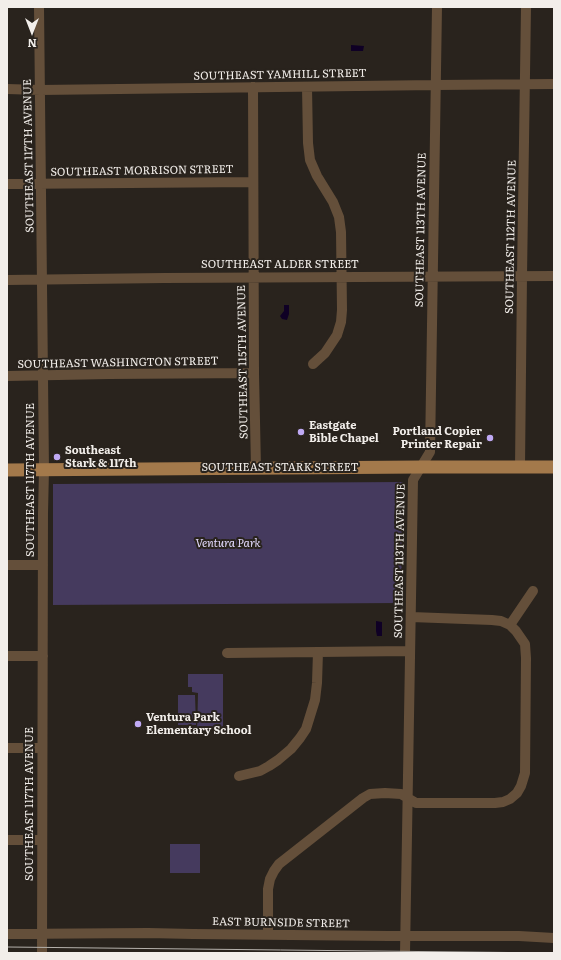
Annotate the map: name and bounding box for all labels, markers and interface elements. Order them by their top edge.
north arrow [12,12,52,52]
text: N [27,36,37,52]
street label: SOUTHEAST YAMHILL STREET [193,67,367,83]
street label: SOUTHEAST 117TH AVENUE [21,79,37,233]
street label: SOUTHEAST 113TH AVENUE [413,153,429,307]
street label: SOUTHEAST 112TH AVENUE [503,160,519,314]
street label: SOUTHEAST MORRISON STREET [50,163,234,179]
street label: SOUTHEAST ALDER STREET [201,258,359,272]
street label: SOUTHEAST 115TH AVENUE [235,285,251,439]
street label: SOUTHEAST WASHINGTON STREET [17,355,219,371]
street label: SOUTHEAST 117TH AVENUE [24,403,38,557]
place label: Eastgate Bible Chapel [309,419,379,445]
place label: Portland Copier Printer Repair [392,425,482,451]
marker: Eastgate Bible Chapel [296,427,306,437]
marker: Portland Copier Printer Repair [485,433,495,443]
place label: Southeast Stark & 117th [65,444,137,470]
marker: Southeast Stark & 117th [52,452,62,462]
street label: SOUTHEAST STARK STREET [201,461,359,475]
street label: SOUTHEAST 113TH AVENUE [392,484,408,638]
park label: Ventura Park [195,537,261,551]
place label: Ventura Park Elementary School [146,711,251,737]
marker: Ventura Park Elementary School [133,719,143,729]
street label: SOUTHEAST 117TH AVENUE [23,727,37,881]
street label: EAST BURNSIDE STREET [212,915,350,931]

